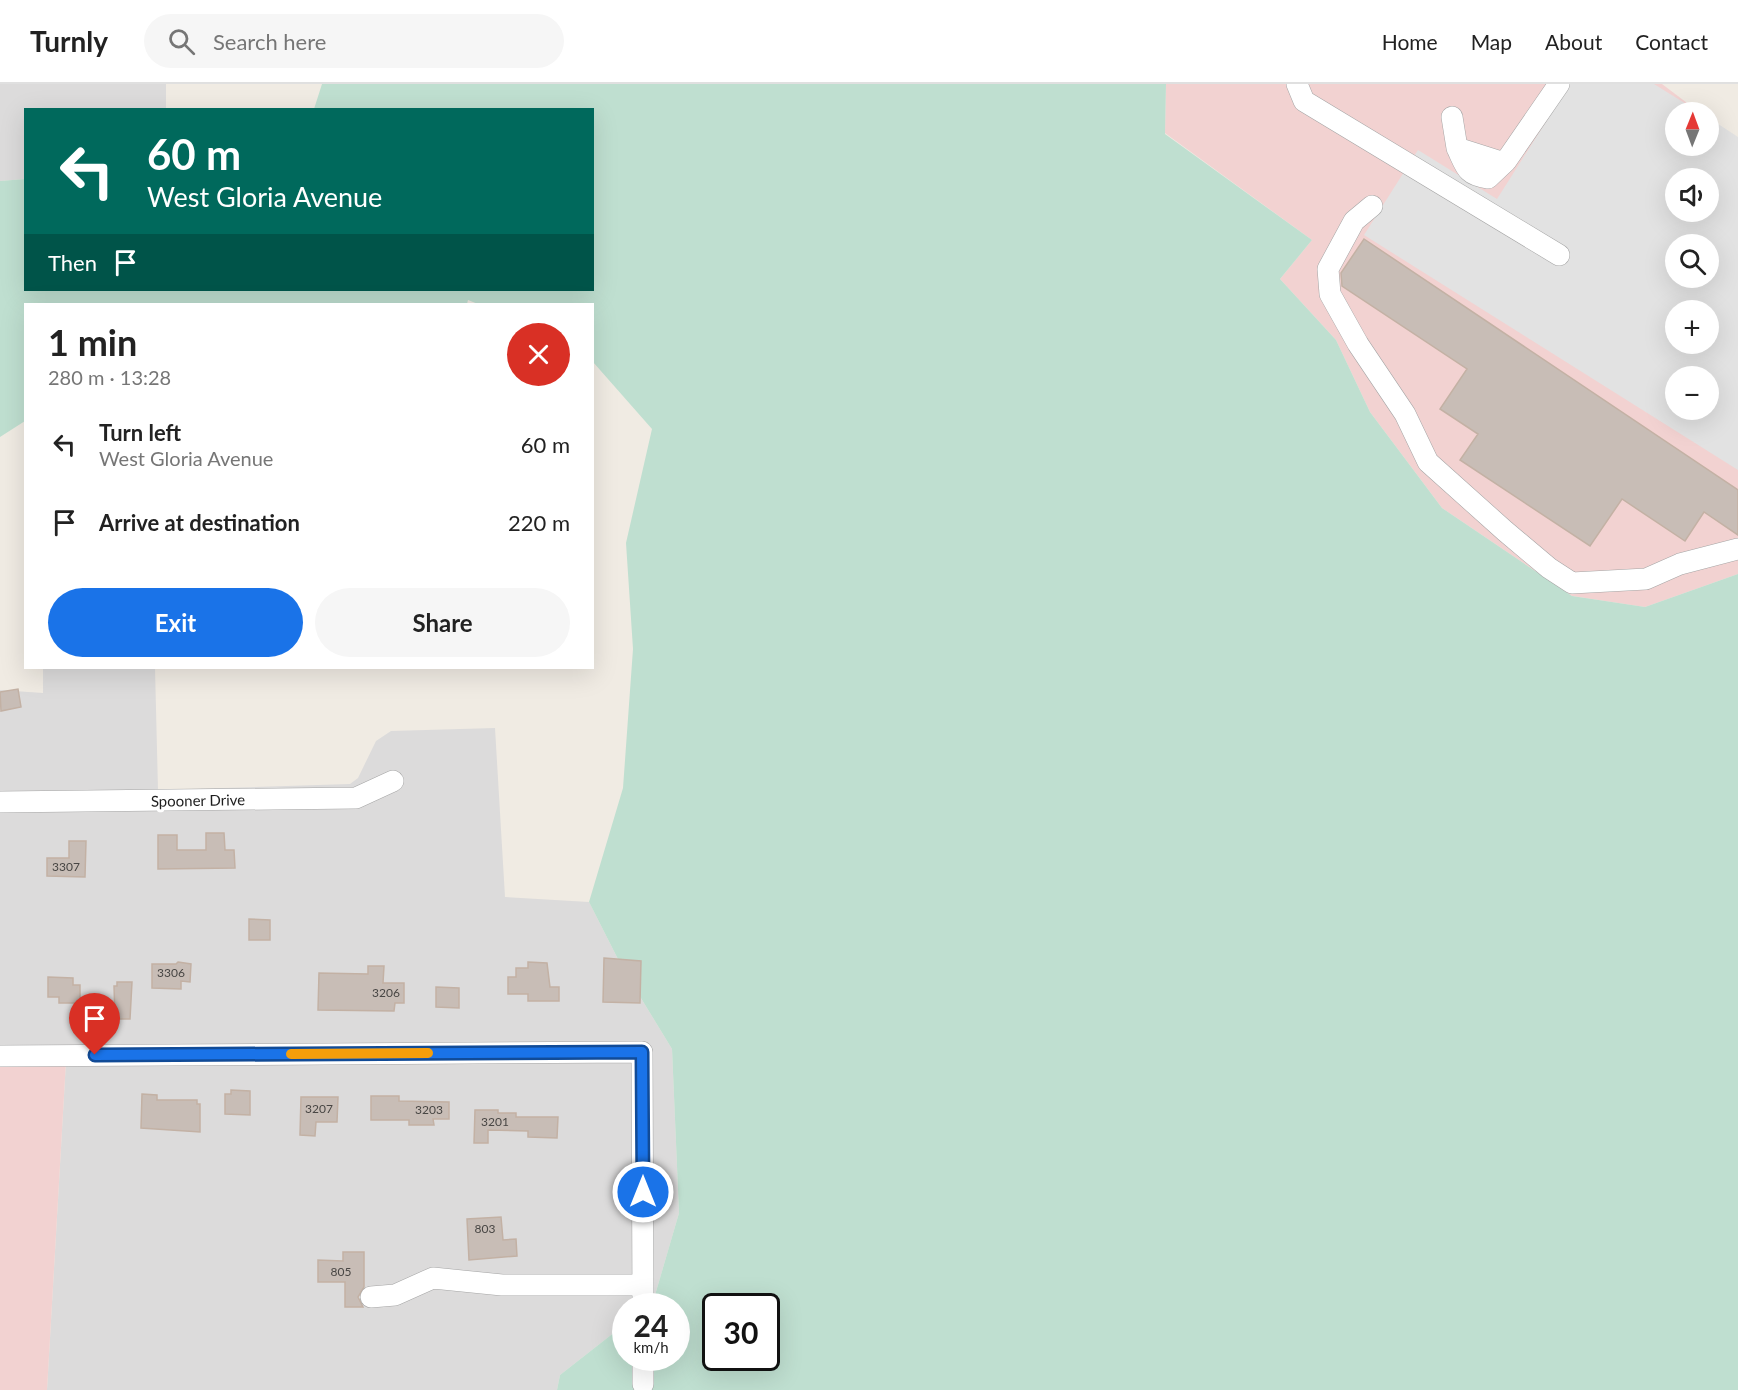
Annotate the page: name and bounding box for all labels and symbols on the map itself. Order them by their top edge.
north arrow [1665,102,1719,156]
street label: Spooner Drive [151,790,245,810]
house number: 3307 [52,859,80,874]
house number: 3306 [157,965,185,980]
house number: 3206 [372,985,400,1000]
pin [69,993,120,1055]
house number: 3207 [305,1101,333,1116]
house number: 3203 [415,1102,443,1117]
house number: 3201 [481,1114,509,1129]
position arrow [611,1160,675,1224]
house number: 803 [475,1221,495,1236]
house number: 805 [331,1264,351,1279]
speed limit sign: 30 [702,1293,780,1371]

